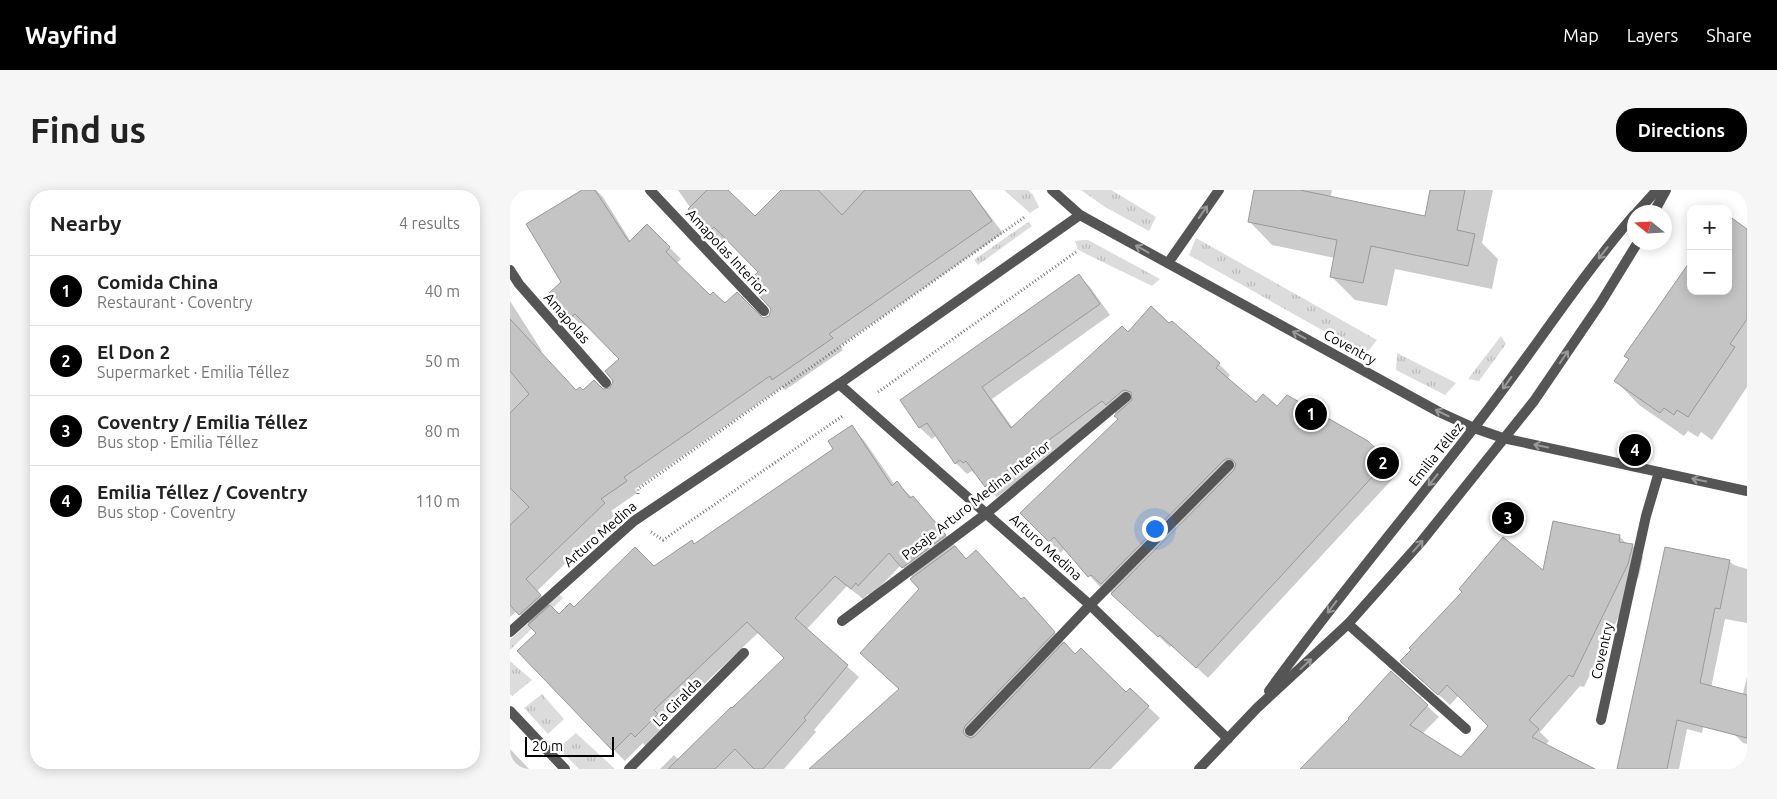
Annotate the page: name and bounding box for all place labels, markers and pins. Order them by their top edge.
pin: 1 [1295,395,1327,433]
pin: 4 [1619,431,1651,469]
pin: 2 [1367,444,1399,482]
pin: 3 [1492,499,1524,537]

